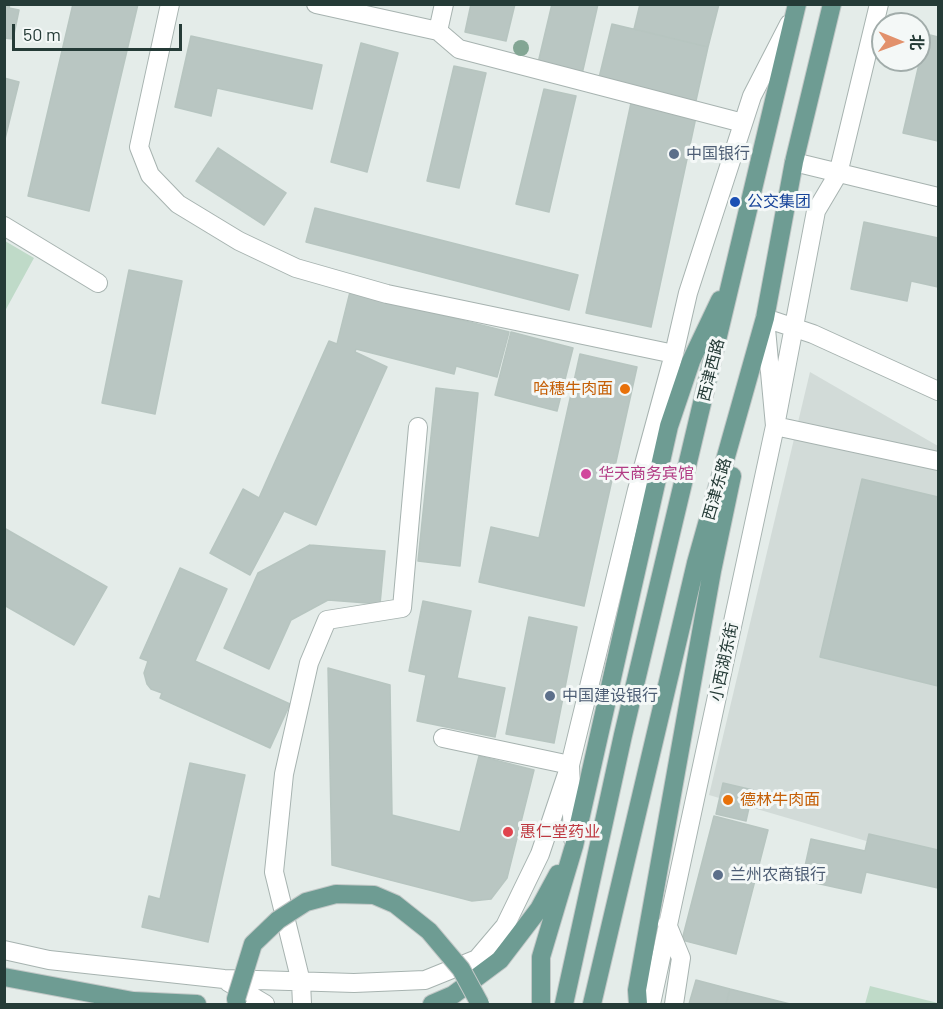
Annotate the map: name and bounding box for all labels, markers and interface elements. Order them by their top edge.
scale bar [15,12,184,50]
north arrow [871,12,931,72]
text: 50 m [23,23,61,45]
text: 北 [908,34,927,50]
place label: 中国银行 [686,144,750,164]
marker: 中国银行 [667,147,681,161]
place label: 公交集团 [747,192,811,212]
marker: 公交集团 [728,195,742,209]
street label: 西津西路 [694,337,728,403]
place label: 哈穗牛肉面 [533,379,613,399]
marker: 哈穗牛肉面 [618,382,632,396]
street label: 西津东路 [699,456,735,522]
place label: 华天商务宾馆 [598,464,694,484]
marker: 华天商务宾馆 [579,467,593,481]
street label: 小西湖东街 [706,621,742,703]
place label: 中国建设银行 [562,686,658,706]
marker: 中国建设银行 [543,689,557,703]
place label: 德林牛肉面 [740,790,820,810]
marker: 德林牛肉面 [721,793,735,807]
place label: 惠仁堂药业 [520,822,600,842]
marker: 惠仁堂药业 [501,825,515,839]
place label: 兰州农商银行 [730,865,826,885]
marker: 兰州农商银行 [711,868,725,882]

